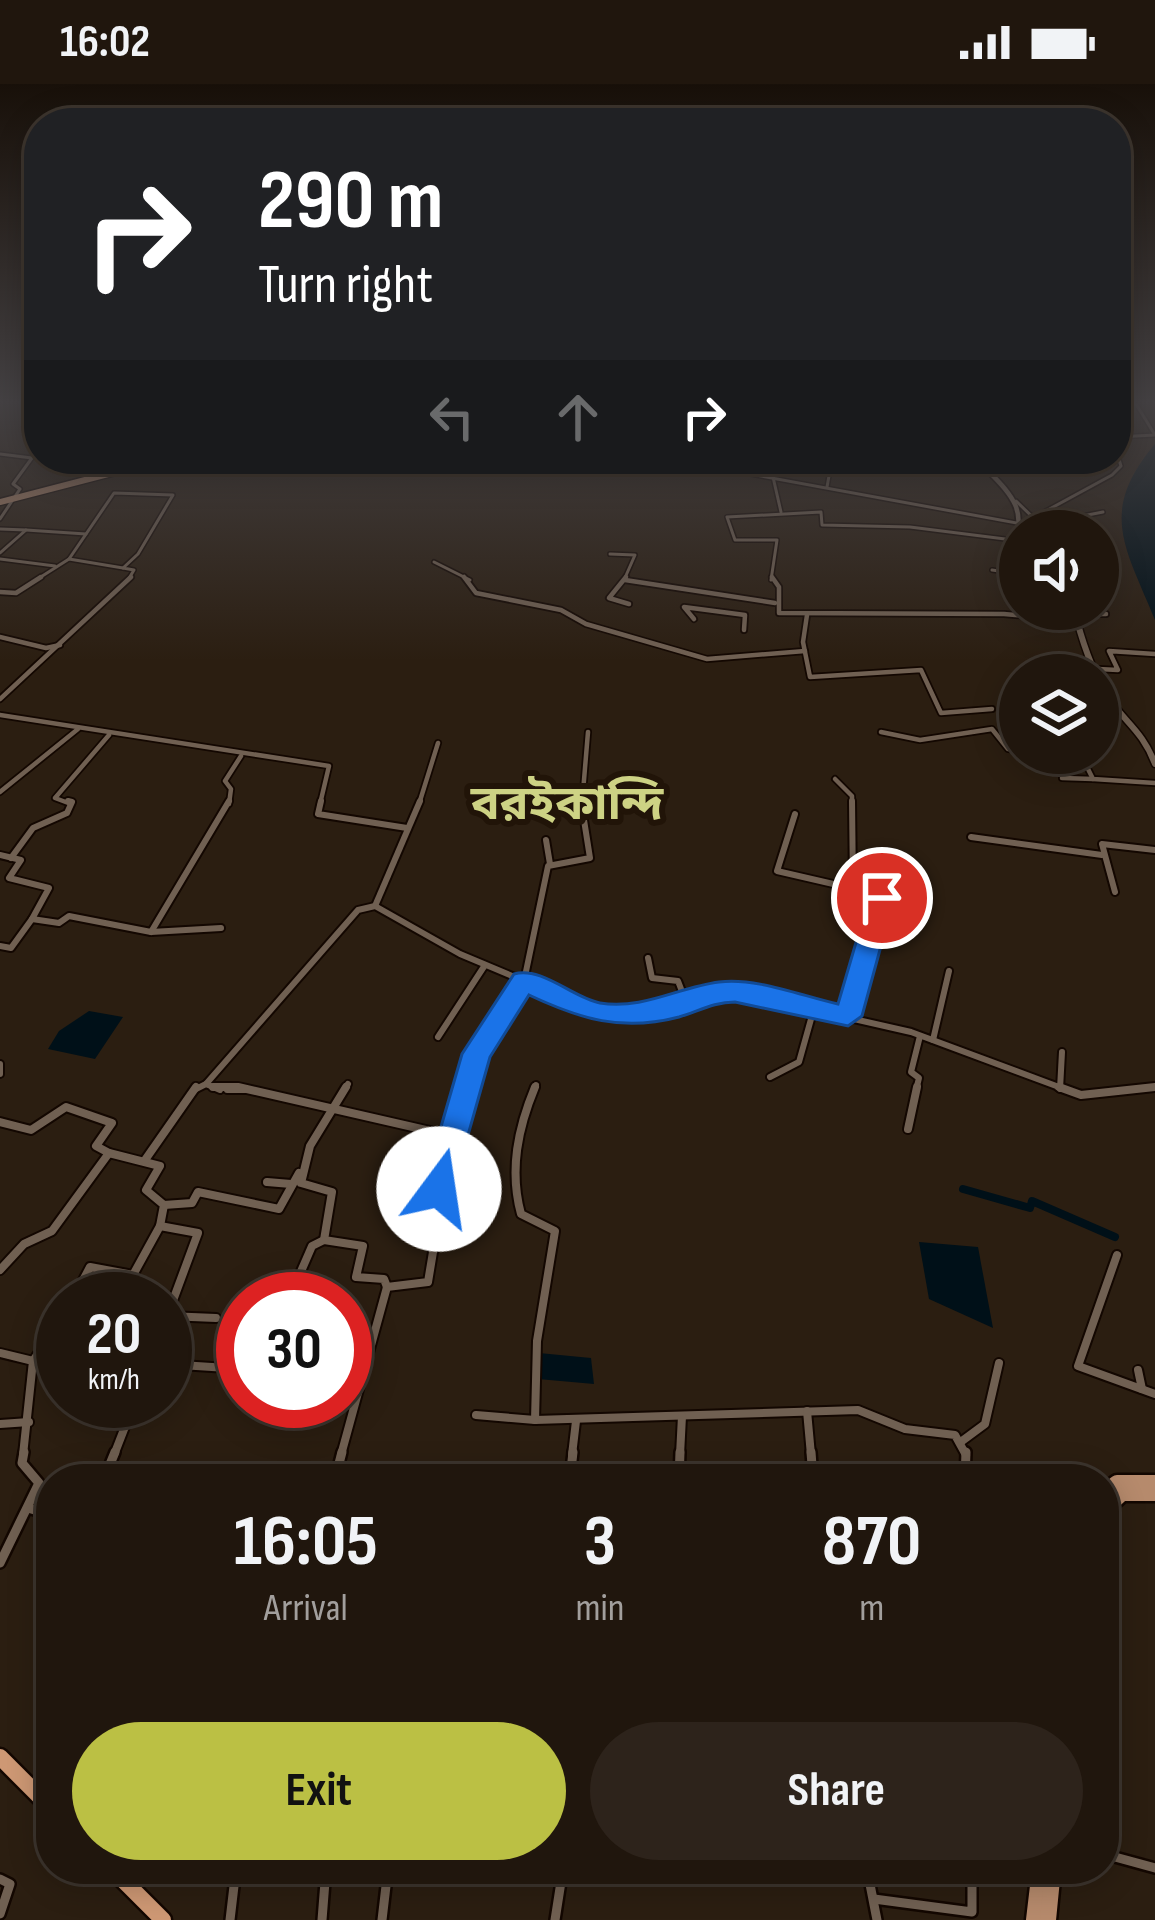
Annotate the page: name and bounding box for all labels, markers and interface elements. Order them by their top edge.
text: 16:02 [60,15,150,70]
text: 290 m [258,151,443,252]
icon: right [60,156,216,312]
text: Turn right [258,253,433,318]
icon: left [419,384,485,450]
icon: ahead [545,384,611,450]
icon: right [671,384,737,450]
map controls [999,510,1119,774]
button: sound [999,510,1119,630]
button: layers [999,654,1119,774]
district label: বরইকান্দি [470,776,664,833]
pin [831,847,933,949]
icon: arrive [849,865,915,931]
position arrow [376,1126,502,1252]
speed limit sign: 30 [216,1272,372,1428]
text: 20 [87,1299,141,1371]
text: km/h [88,1362,140,1398]
text: 16:05 [234,1499,378,1586]
text: 3 [584,1499,616,1586]
text: 870 [822,1499,921,1586]
text: Arrival [264,1585,348,1632]
text: min [575,1585,624,1632]
text: m [859,1585,884,1632]
button: Exit [72,1722,566,1860]
button: Share [590,1722,1083,1860]

